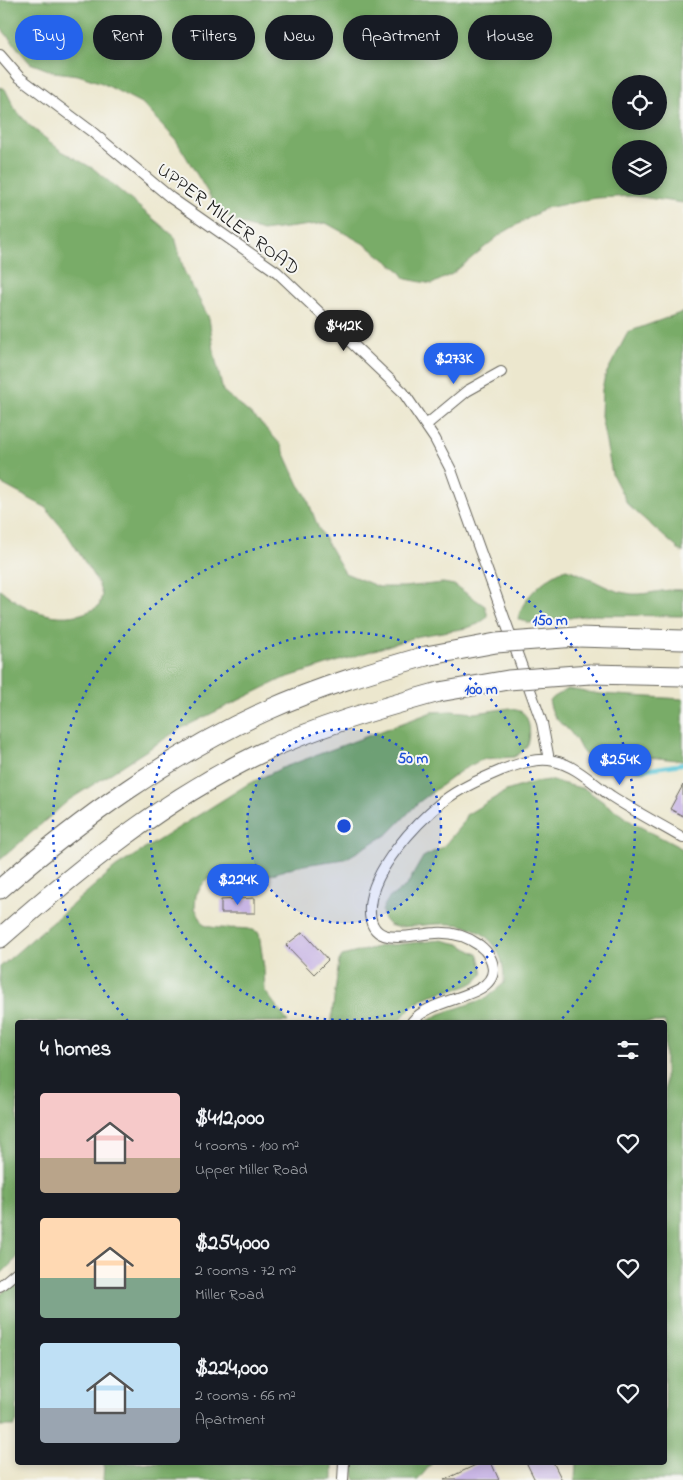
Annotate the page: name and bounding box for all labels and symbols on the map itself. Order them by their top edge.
street label: UPPER MILLER ROAD [150,156,305,284]
pin: $412K [309,310,379,352]
pin: $273K [419,342,489,385]
text: 150 m [532,610,568,632]
text: 100 m [464,679,498,701]
pin: $254K [585,744,655,786]
text: 50 m [398,748,429,770]
centre of rings [335,817,353,835]
pin: $224K [203,864,273,906]

